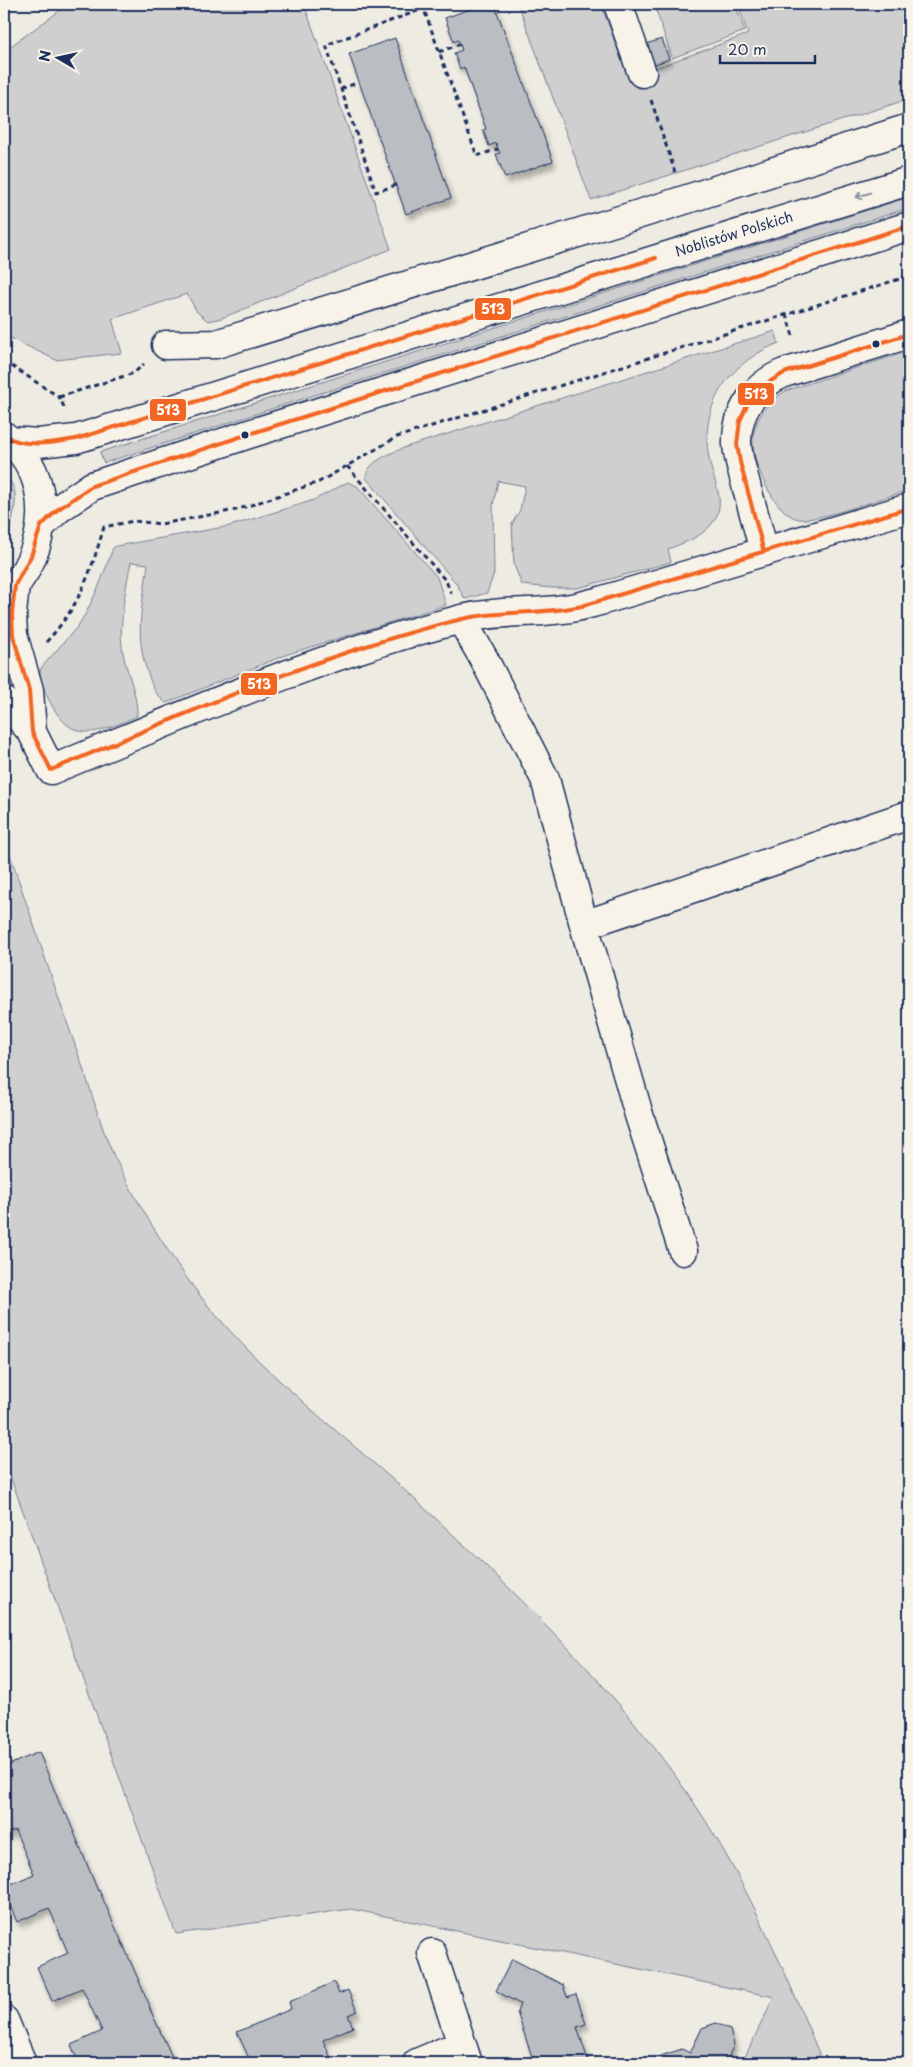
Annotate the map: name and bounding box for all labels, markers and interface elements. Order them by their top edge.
north arrow [32,32,82,82]
scale bar [720,32,816,64]
text: 20 m [728,37,767,60]
text: N [33,49,56,63]
one-way arrow [855,190,871,200]
street label: Noblistów Polskich [672,206,795,261]
line badge: 513 [474,297,512,321]
text: 513 [481,298,505,319]
unlabelled marker [871,339,881,349]
line badge: 513 [737,382,775,406]
text: 513 [744,383,768,404]
line badge: 513 [149,398,187,422]
text: 513 [156,399,180,420]
unlabelled marker [240,430,250,440]
line badge: 513 [240,672,278,696]
text: 513 [247,673,271,694]

